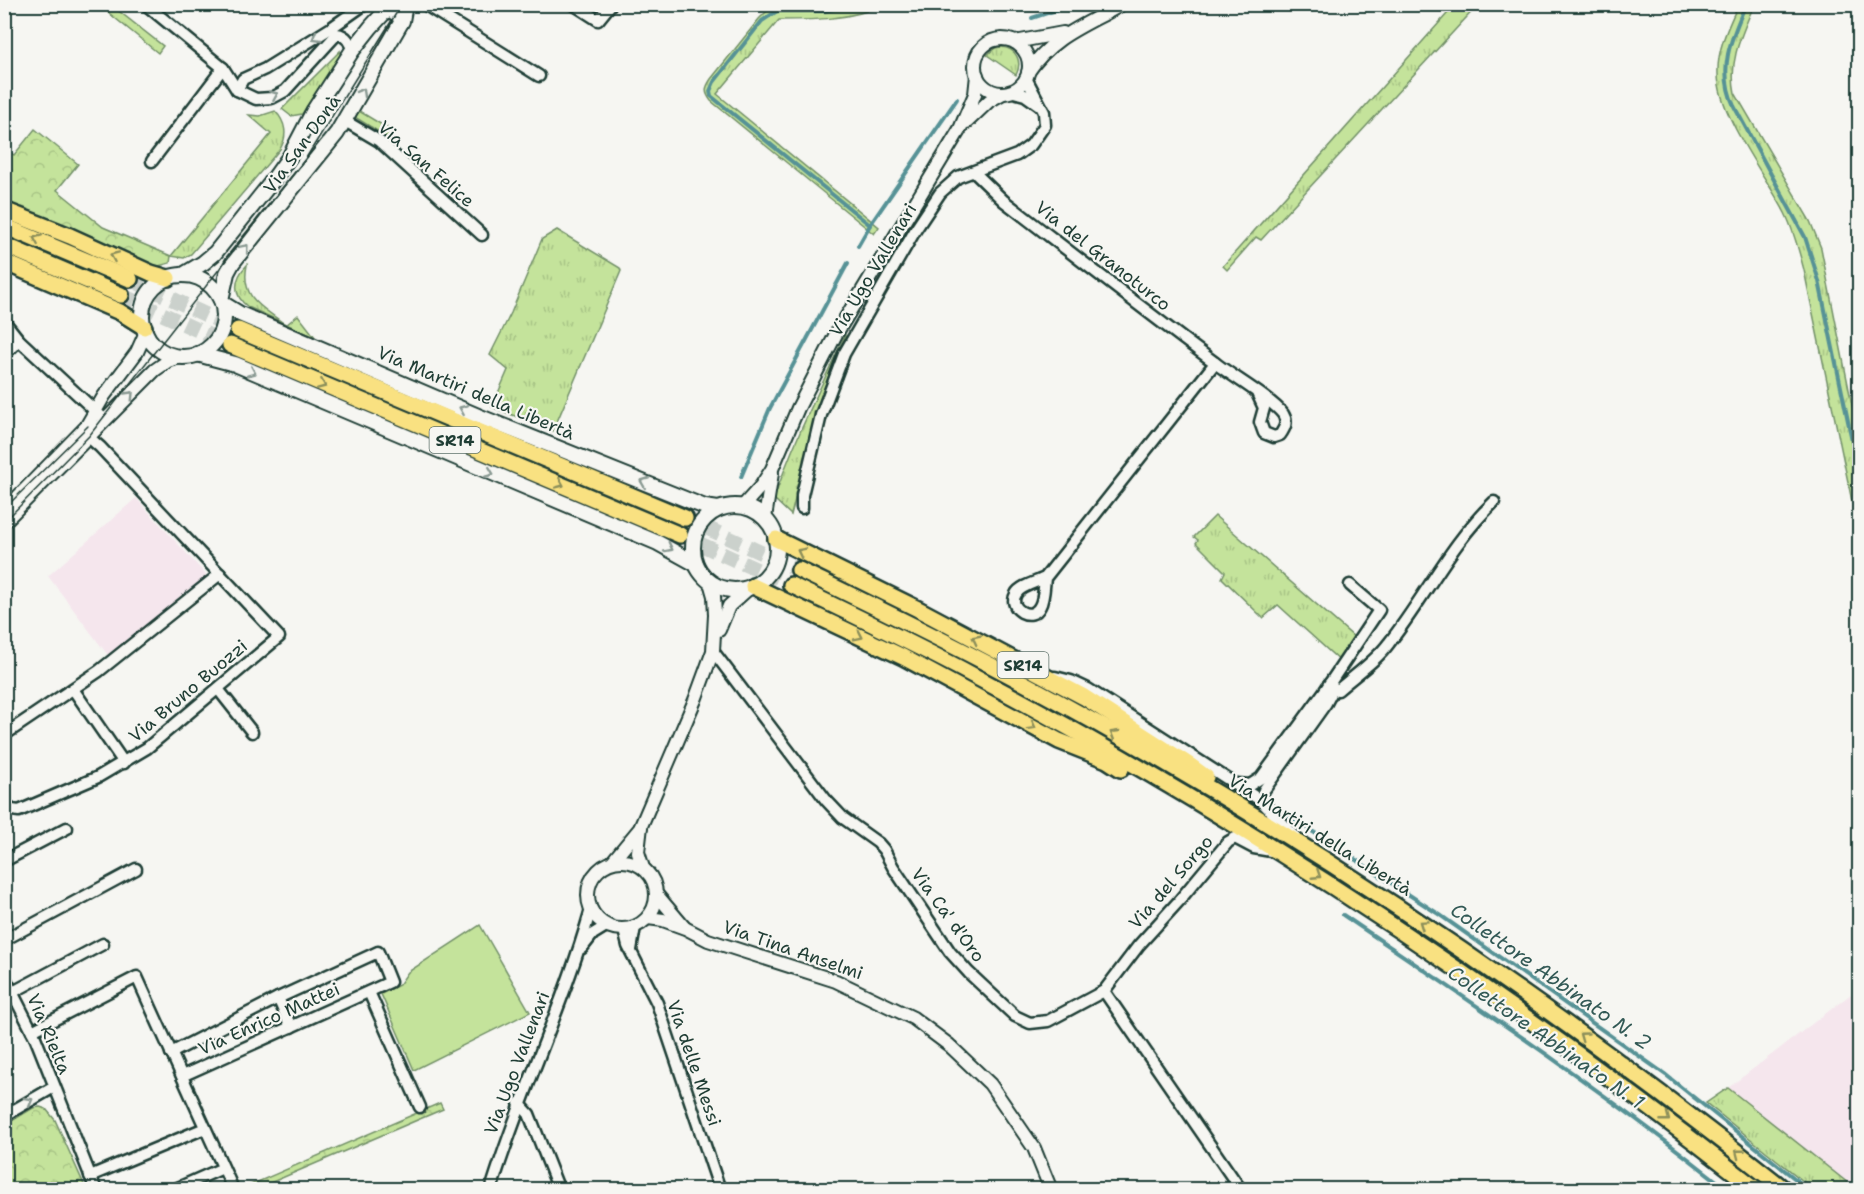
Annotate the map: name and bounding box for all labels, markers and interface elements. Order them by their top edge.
one-way arrow [312,30,322,42]
one-way arrow [354,88,366,98]
street label: Via San Donà [258,90,346,198]
one-way arrow [268,90,279,102]
street label: Via San Felice [373,115,479,213]
street label: Via del Granoturco [1030,195,1176,317]
street label: Via Ugo Vallenari [824,199,922,341]
one-way arrow [33,234,44,246]
one-way arrow [238,244,249,255]
one-way arrow [109,251,120,263]
street label: Via Martiri della Libertà [374,340,578,446]
one-way arrow [246,364,257,376]
one-way arrow [316,378,327,390]
one-way arrow [123,392,134,402]
one-way arrow [458,405,469,417]
road number: SR14 [430,427,480,453]
one-way arrow [483,466,494,478]
one-way arrow [554,477,565,489]
one-way arrow [639,477,649,490]
one-way arrow [663,541,674,552]
one-way arrow [796,548,807,560]
one-way arrow [852,628,863,640]
street label: Via Bruno Buozzi [124,634,252,748]
one-way arrow [971,635,982,647]
road number: SR14 [998,652,1048,678]
one-way arrow [1026,719,1036,730]
one-way arrow [1110,730,1120,741]
street label: Via Martiri della Libertà [1224,769,1416,901]
street label: Via del Sorgo [1124,830,1218,934]
street label: Via Ca' d'Oro [906,863,990,967]
one-way arrow [1310,868,1321,879]
water label: Collettore Abbinato N. 2 [1445,897,1657,1055]
street label: Via Tina Anselmi [720,915,866,985]
one-way arrow [1419,920,1429,932]
water label: Collettore Abbinato N. 1 [1443,959,1650,1115]
street label: Via Enrico Mattei [194,977,344,1061]
street label: Via Ugo Vallenari [479,988,555,1138]
street label: Via Rielta [21,990,77,1078]
street label: Via delle Messi [661,997,727,1129]
one-way arrow [1579,1032,1590,1043]
one-way arrow [23,1097,34,1109]
one-way arrow [1659,1111,1670,1122]
one-way arrow [1734,1150,1745,1161]

